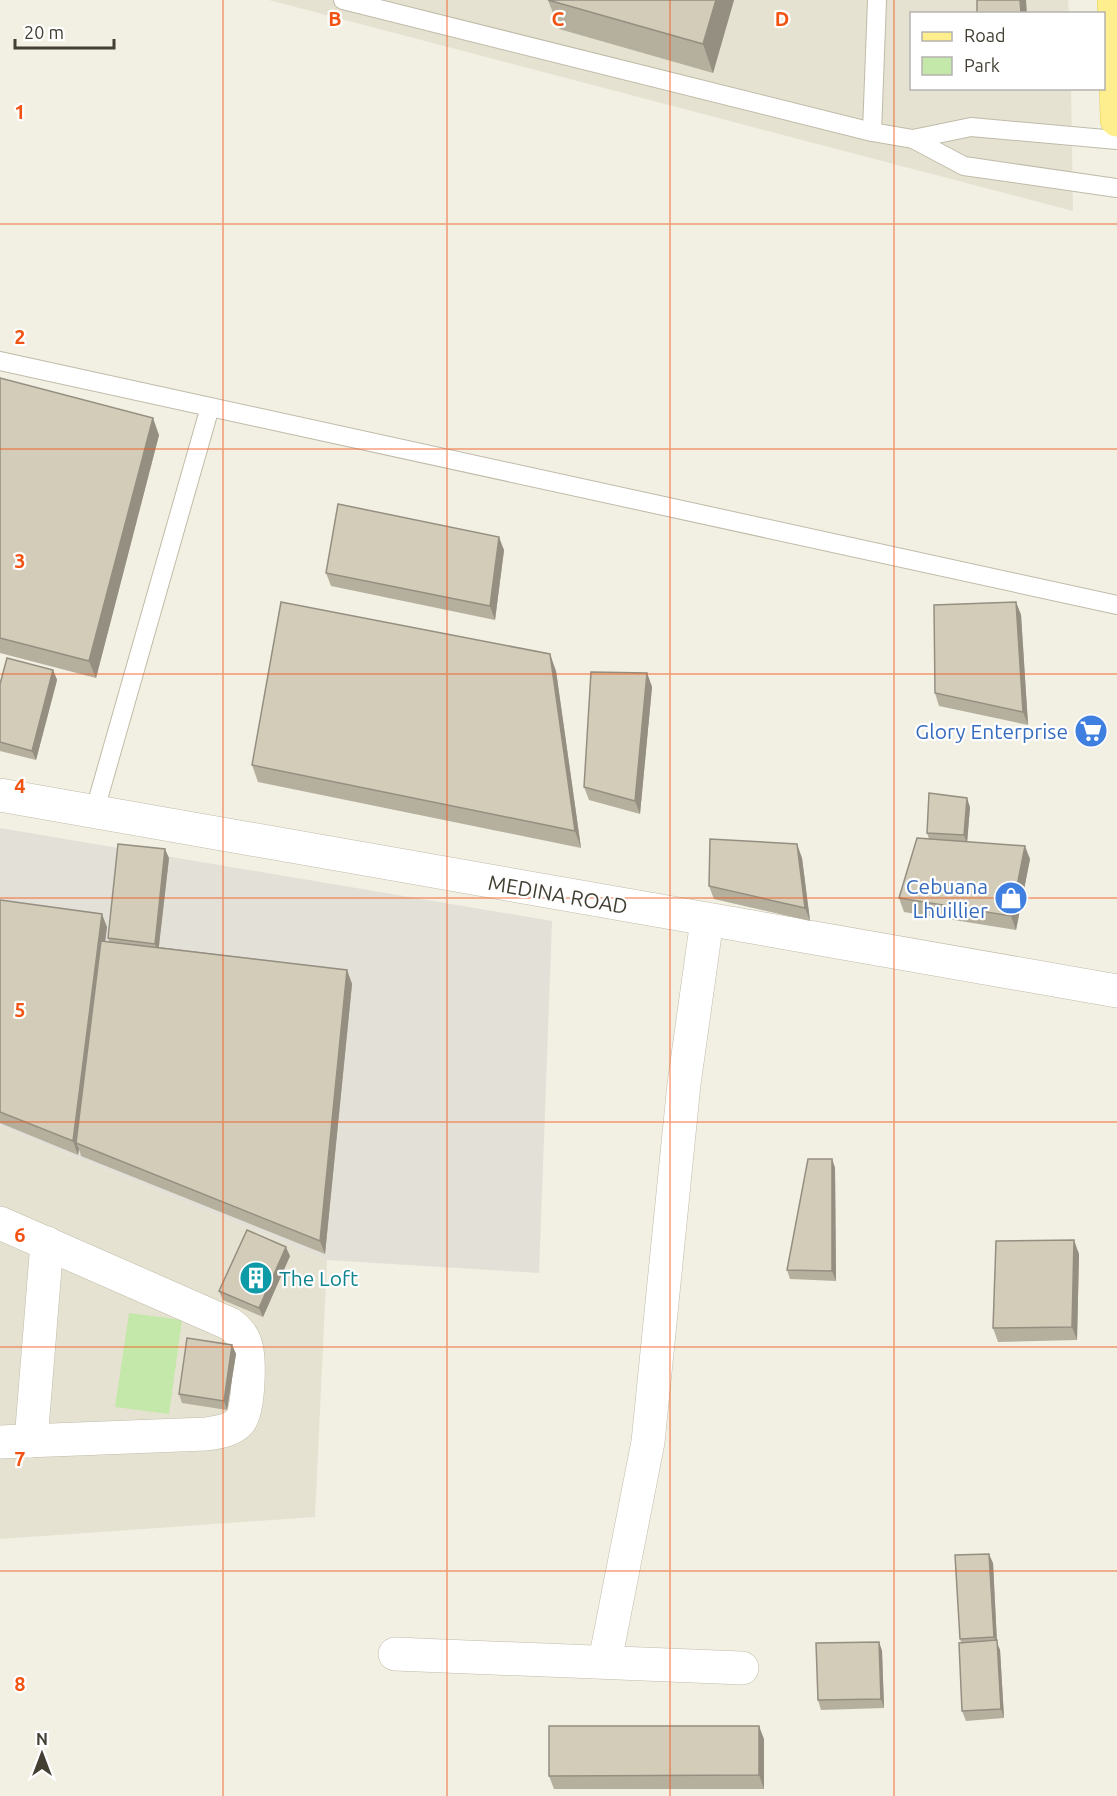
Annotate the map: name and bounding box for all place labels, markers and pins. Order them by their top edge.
supermarket icon: Glory Enterprise [1073,713,1109,749]
place label: Glory Enterprise [915,719,1068,743]
place label: Cebuana Lhuillier [906,874,988,922]
shop icon: Cebuana Lhuillier [993,880,1029,916]
building icon: The Loft [238,1260,274,1296]
place label: The Loft [279,1266,358,1290]

